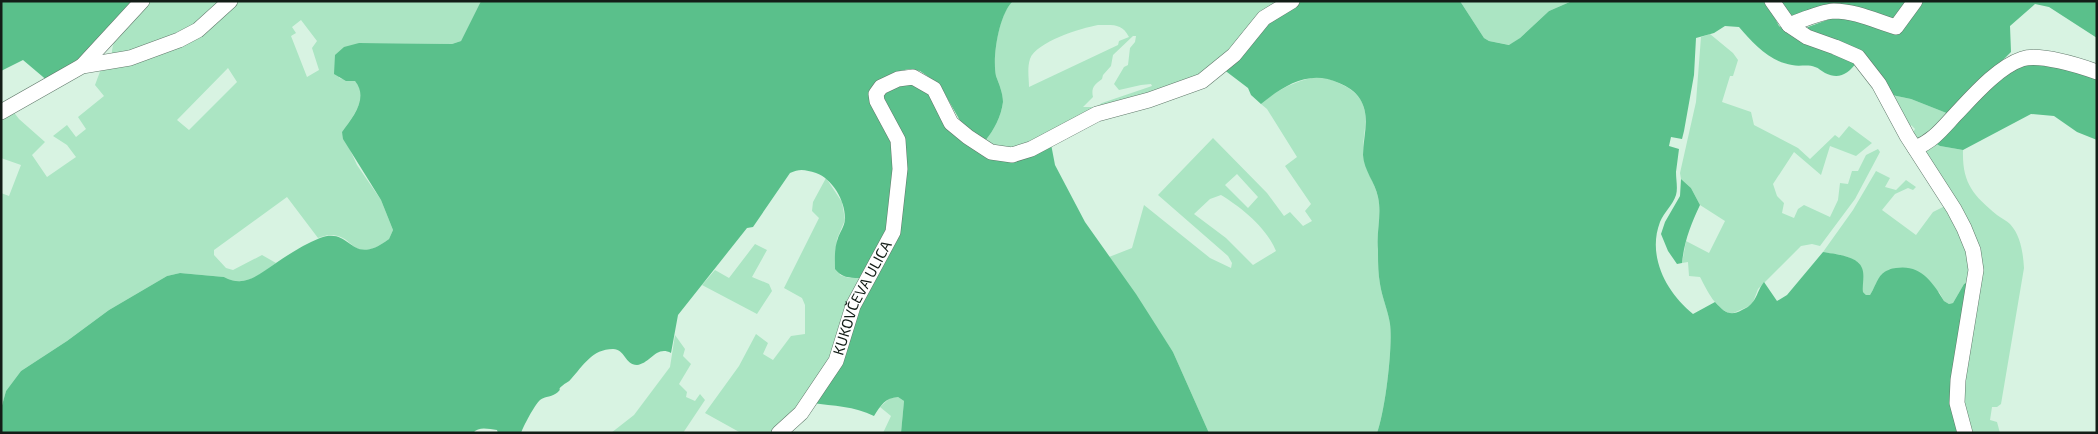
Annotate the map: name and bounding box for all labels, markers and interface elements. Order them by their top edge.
street label: KUKOVČEVA ULICA [828,236,895,357]

